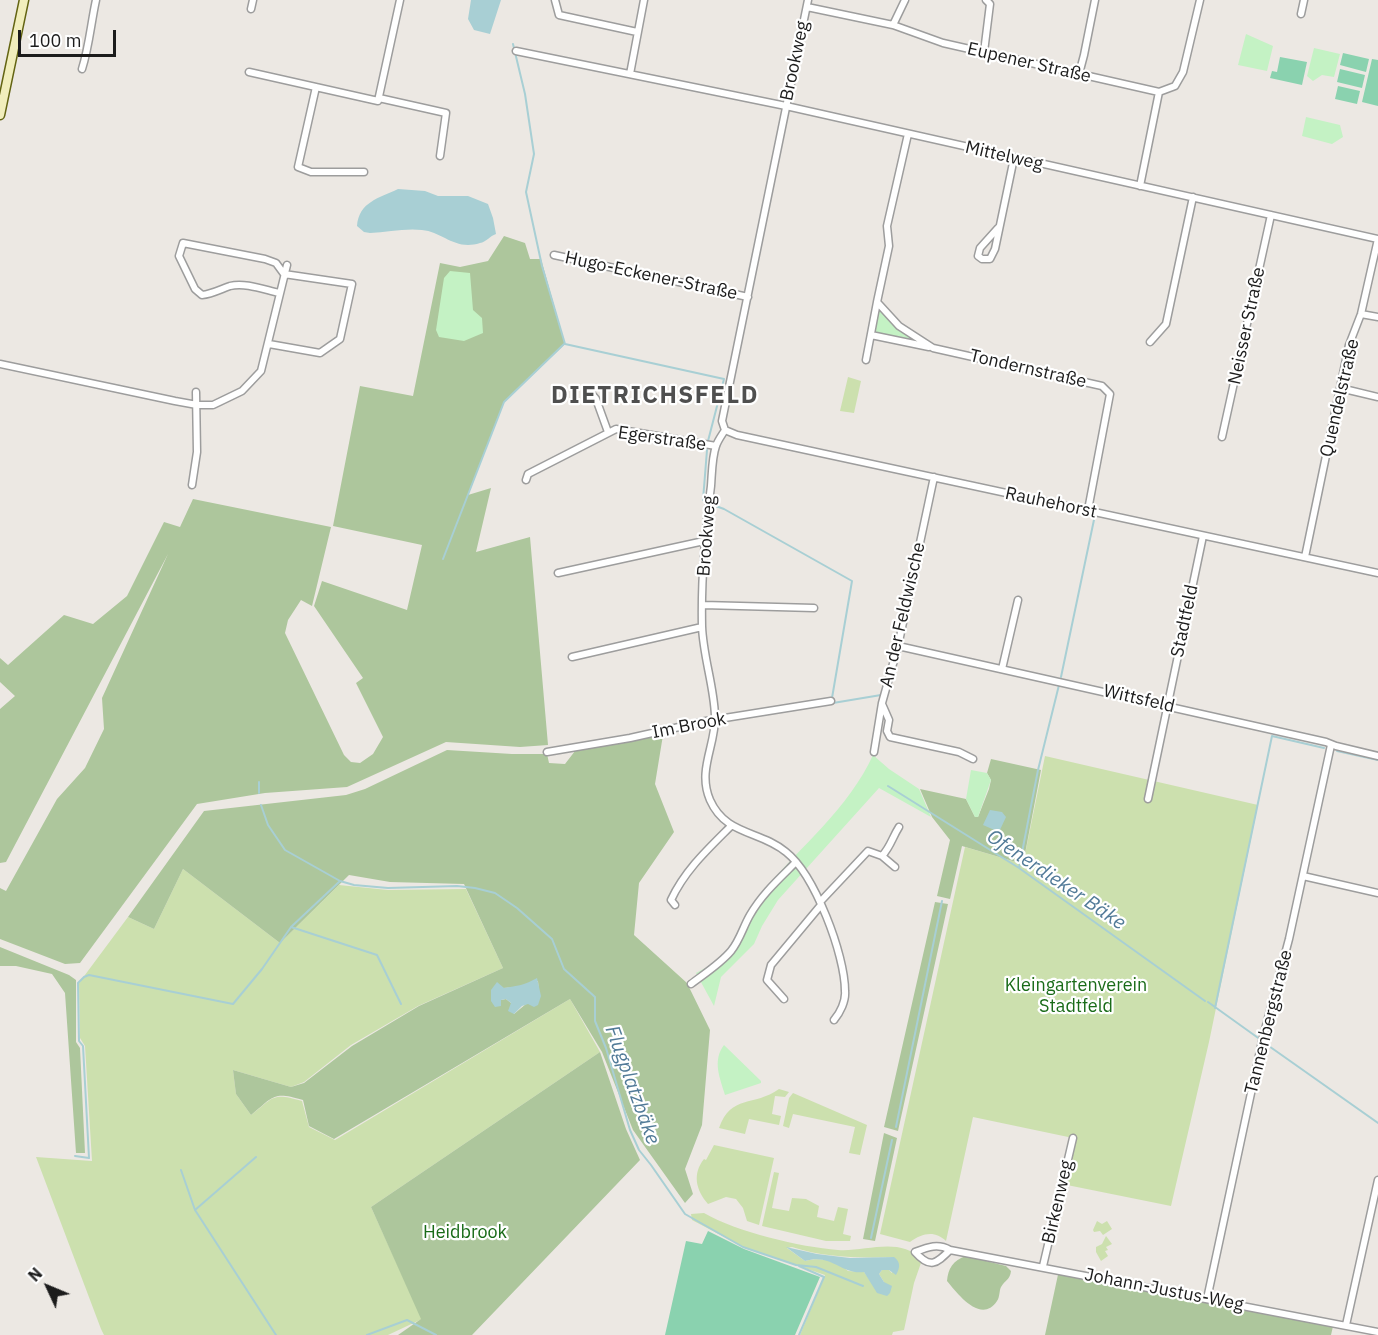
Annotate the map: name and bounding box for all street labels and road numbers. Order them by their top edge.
street label: Brookweg [776,19,814,103]
street label: Eupener Straße [965,38,1093,88]
street label: Mittelweg [963,137,1045,175]
street label: Hugo-Eckener-Straße [563,247,739,305]
street label: Neisser Straße [1224,265,1270,387]
street label: Quendelstraße [1316,337,1364,459]
street label: Tondernstraße [968,345,1088,393]
street label: Egerstraße [617,422,707,456]
street label: Rauhehorst [1003,483,1099,523]
street label: Brookweg [693,495,721,577]
street label: An der Feldwische [876,540,930,690]
street label: Stadtfeld [1167,583,1203,659]
street label: Wittsfeld [1101,680,1177,718]
street label: Im Brook [650,708,728,744]
street label: Tannenbergstraße [1241,948,1297,1096]
street label: Birkenweg [1038,1158,1078,1246]
street label: Johann-Justus-Weg [1083,1264,1245,1316]

